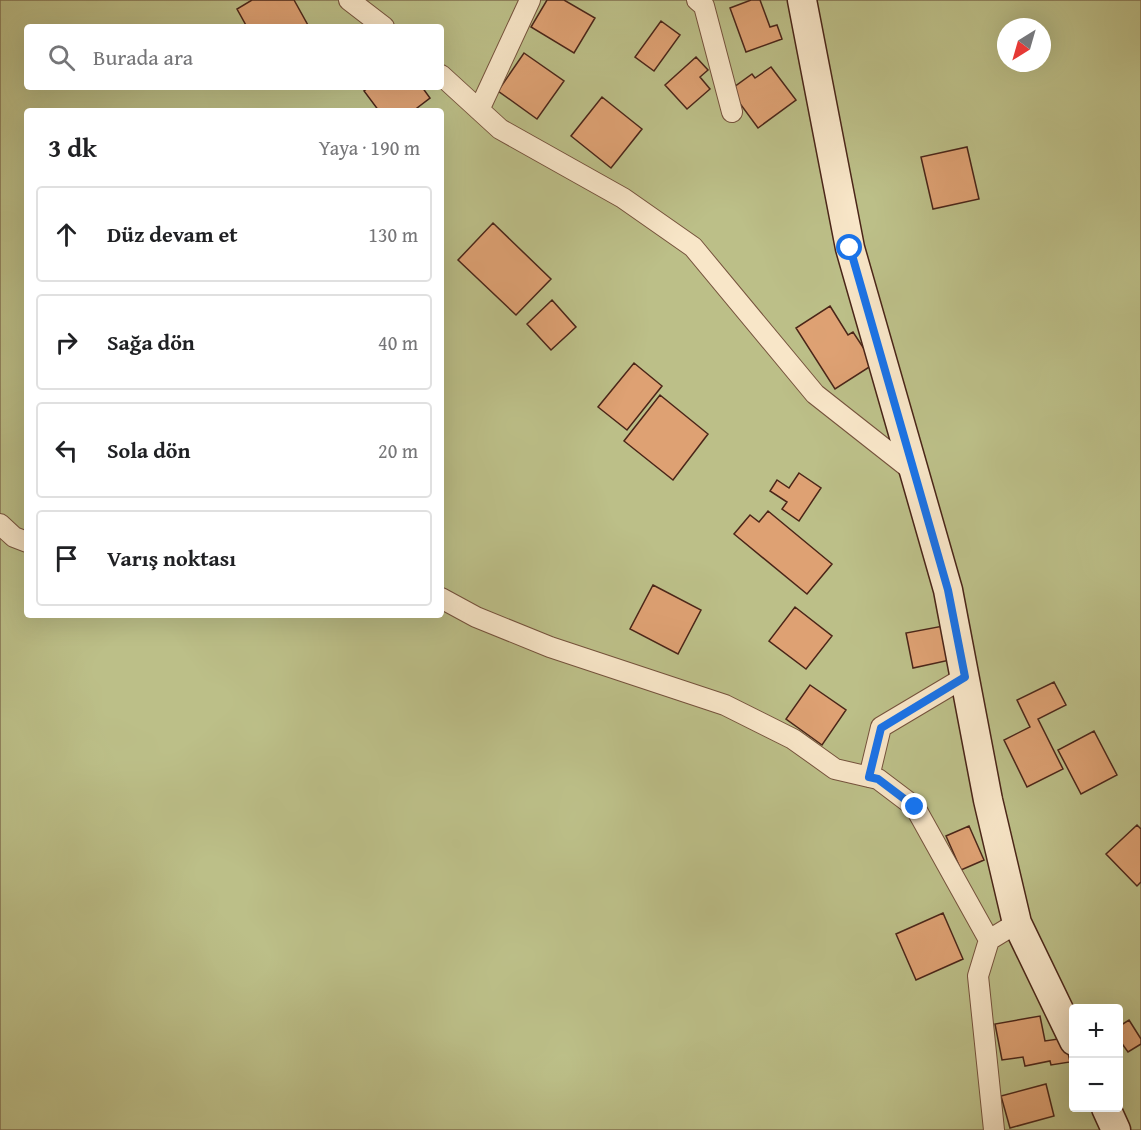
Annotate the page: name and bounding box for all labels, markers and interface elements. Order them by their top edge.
north arrow [997,18,1051,72]
search box [24,24,444,90]
icon: search [45,41,78,74]
text: Burada ara [93,41,193,73]
text: 3 dk [48,128,97,167]
text: Yaya · 190 m [319,133,420,162]
icon: ahead [50,218,83,251]
text: Düz devam et [107,218,238,250]
text: 130 m [368,220,418,249]
route start [836,234,862,260]
icon: right [50,326,83,359]
text: Sağa dön [107,326,195,358]
text: 40 m [378,328,418,357]
icon: left [50,434,83,467]
text: Sola dön [107,434,191,466]
text: 20 m [378,436,418,465]
icon: arrive [50,542,83,575]
text: Varış noktası [107,542,236,574]
route end [901,793,927,819]
map controls [1069,1004,1123,1112]
button: + [1069,1004,1123,1058]
button: − [1069,1058,1123,1112]

